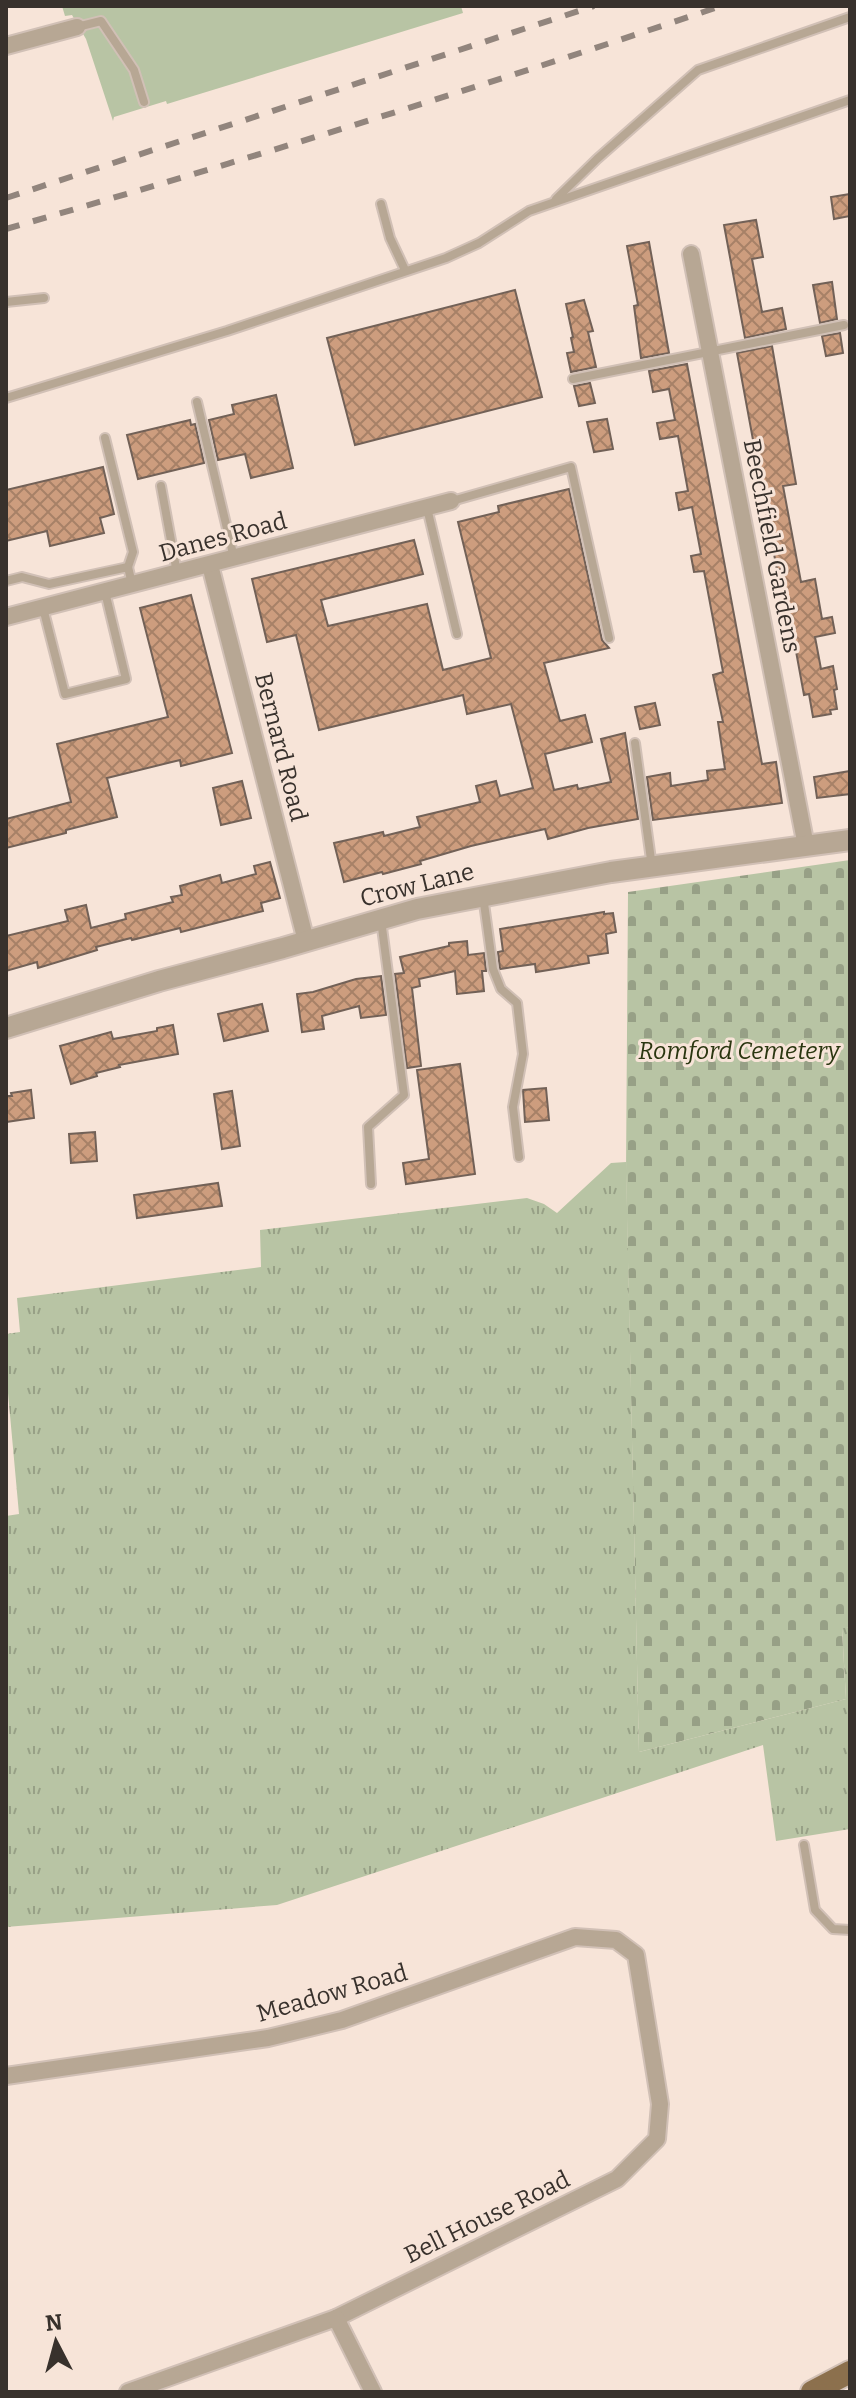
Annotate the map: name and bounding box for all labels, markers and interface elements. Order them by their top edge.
street label: Beechfield Gardens [737,436,807,656]
street label: Danes Road [156,507,290,567]
street label: Bernard Road [249,670,313,824]
street label: Crow Lane [357,857,477,913]
park label: Romford Cemetery [638,1037,842,1065]
street label: Meadow Road [254,1958,410,2028]
street label: Bell House Road [400,2165,574,2269]
north arrow [16,2302,96,2382]
text: N [44,2308,64,2337]

